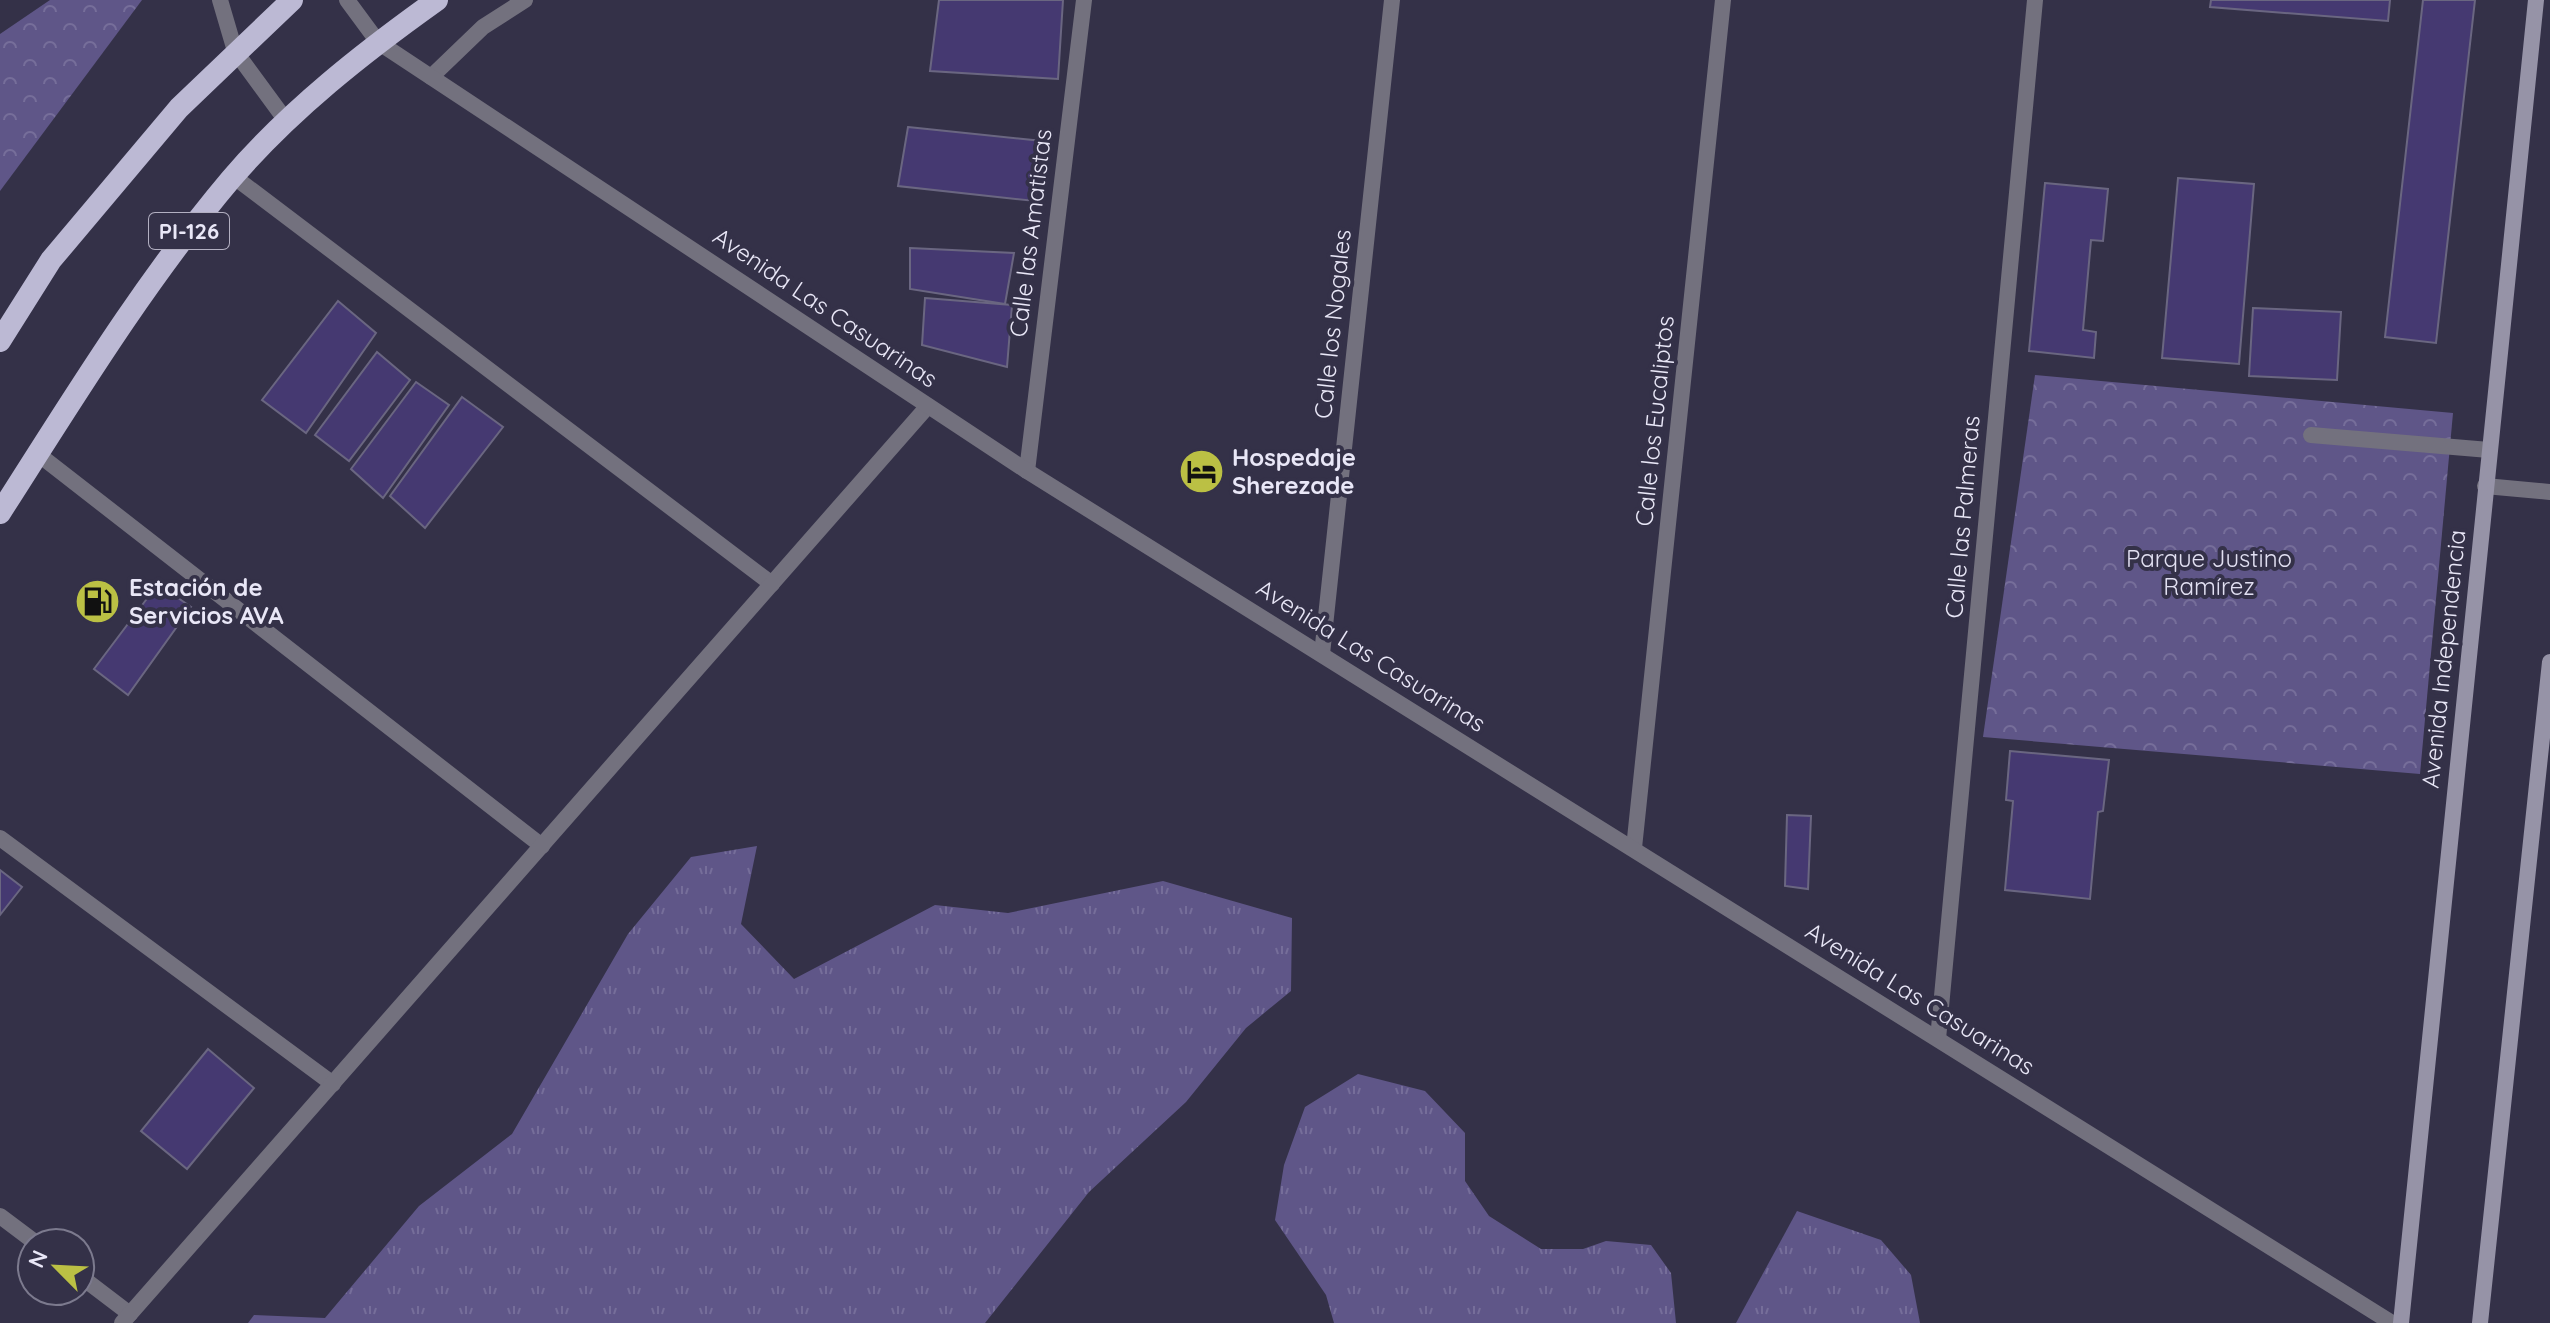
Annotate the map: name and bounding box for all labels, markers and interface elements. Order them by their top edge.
street label: Calle las Amatistas [1002,127,1058,339]
road number: PI-126 [149,213,229,249]
street label: Avenida Las Casuarinas [708,221,944,394]
street label: Calle los Nogales [1307,228,1357,420]
street label: Calle los Eucaliptos [1628,314,1680,528]
street label: Calle las Palmeras [1938,414,1986,620]
place label: Hospedaje Sherezade [1232,442,1356,500]
hotel icon: Hospedaje Sherezade [1177,448,1225,496]
street label: Avenida Independencia [2415,528,2471,790]
park label: Parque Justino Ramírez [2126,543,2292,601]
place label: Estación de Servicios AVA [129,572,284,630]
street label: Avenida Las Casuarinas [1251,572,1492,738]
fuel station icon: Estación de Servicios AVA [74,578,122,626]
street label: Avenida Las Casuarinas [1800,915,2041,1081]
north arrow [16,1227,96,1307]
text: N [22,1246,54,1272]

